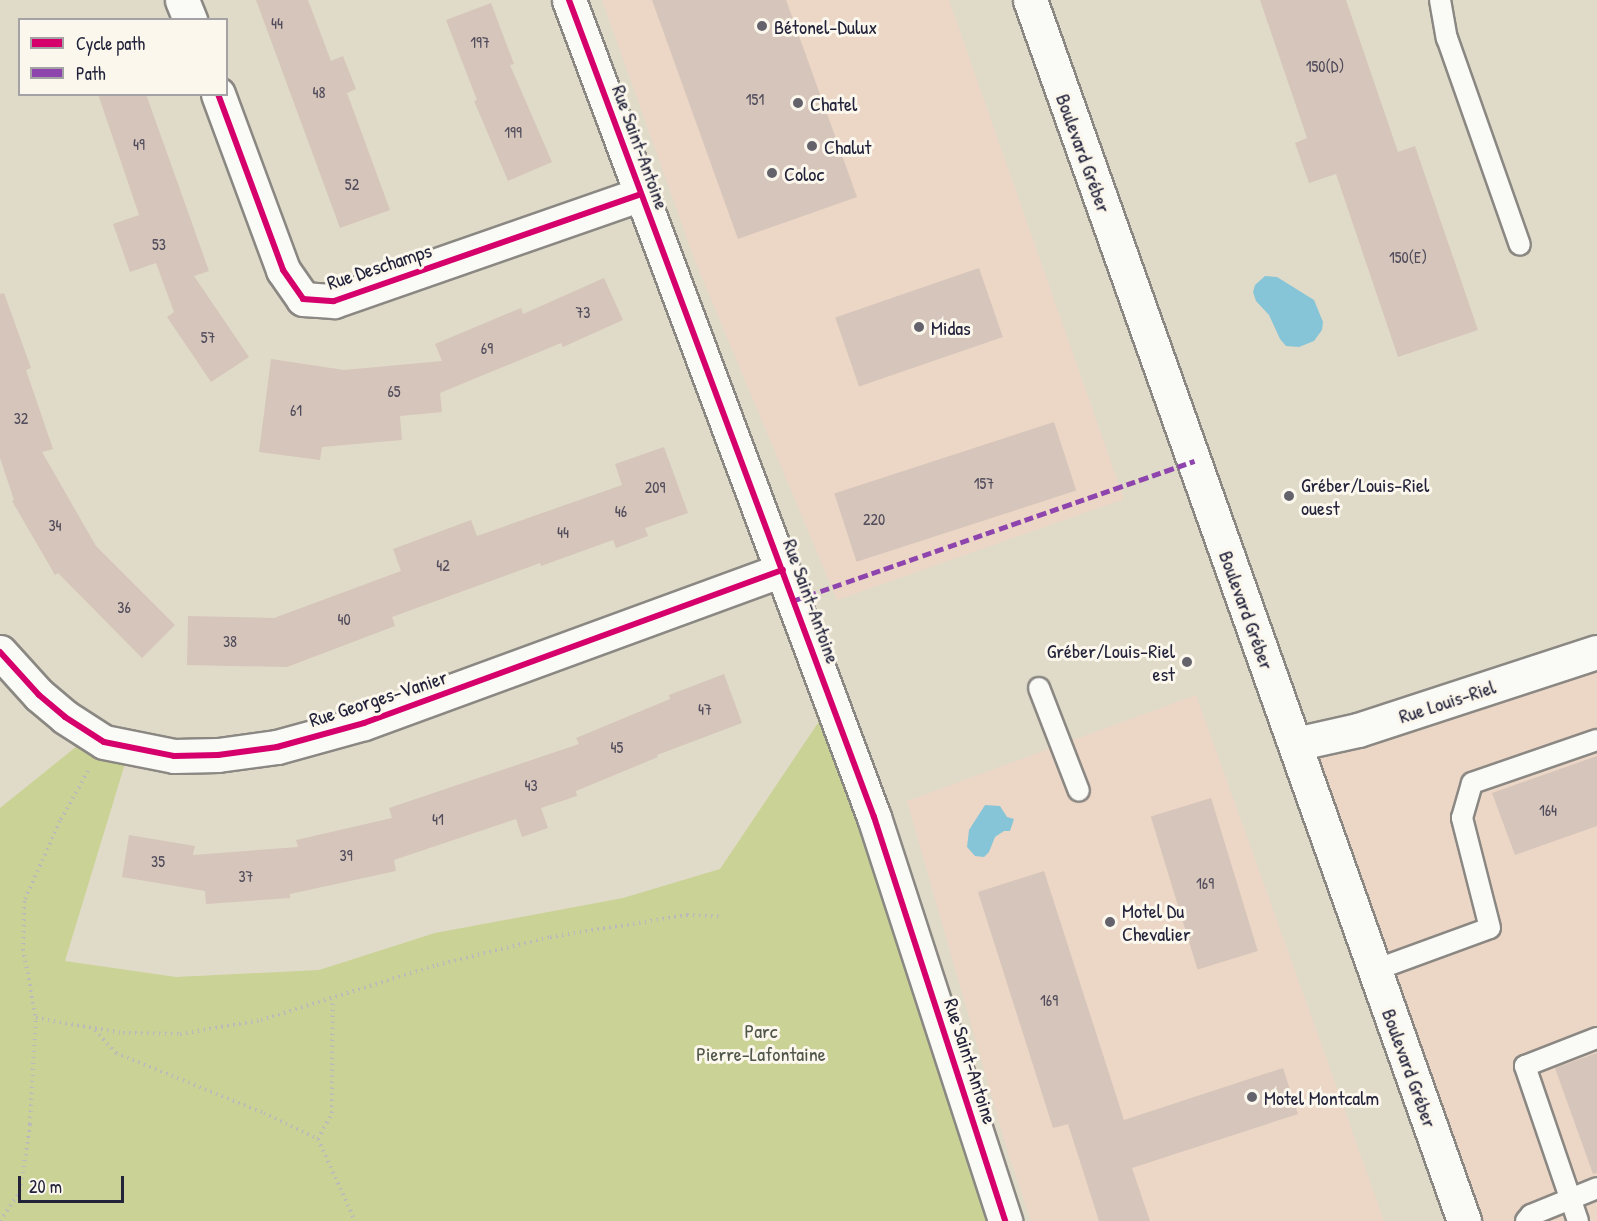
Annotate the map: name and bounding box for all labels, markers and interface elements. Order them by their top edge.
house number: 44 [271,13,283,33]
place label: Bétonel-Dulux [774,14,877,38]
legend [18,18,228,96]
marker: Bétonel-Dulux [755,19,769,33]
text: Cycle path [76,31,145,56]
house number: 197 [470,32,490,52]
house number: 150(D) [1306,56,1344,76]
text: Path [76,61,105,86]
house number: 48 [313,82,325,102]
street label: Rue Saint-Antoine [607,82,675,212]
house number: 151 [746,89,764,109]
street label: Boulevard Gréber [1051,90,1117,216]
place label: Chatel [810,91,857,115]
marker: Chatel [791,96,805,110]
house number: 199 [504,122,522,142]
house number: 49 [133,134,145,154]
place label: Chalut [824,134,871,158]
marker: Chalut [805,139,819,153]
place label: Coloc [784,161,824,185]
marker: Coloc [765,166,779,180]
house number: 52 [345,174,359,194]
house number: 53 [152,234,166,254]
street label: Rue Deschamps [324,238,434,294]
house number: 150(E) [1389,247,1427,267]
house number: 73 [575,302,591,322]
place label: Midas [931,315,971,339]
marker: Midas [912,320,926,334]
house number: 57 [201,327,215,347]
house number: 69 [481,338,493,358]
house number: 65 [387,381,401,401]
house number: 61 [290,400,302,420]
house number: 32 [14,408,28,428]
place label: Gréber/Louis-Riel ouest [1301,472,1429,519]
house number: 157 [974,473,994,493]
house number: 209 [645,477,665,497]
marker: Gréber/Louis-Riel ouest [1282,489,1296,503]
house number: 46 [615,501,627,521]
house number: 220 [863,509,885,529]
house number: 34 [48,515,62,535]
house number: 44 [557,522,569,542]
street label: Rue Saint-Antoine [778,536,846,666]
street label: Boulevard Gréber [1214,547,1280,673]
house number: 42 [436,555,450,575]
house number: 36 [117,597,131,617]
house number: 40 [337,609,351,629]
house number: 38 [223,631,237,651]
place label: Gréber/Louis-Riel est [1047,638,1175,685]
marker: Gréber/Louis-Riel est [1180,655,1194,669]
street label: Rue Georges-Vanier [306,664,450,732]
street label: Rue Louis-Riel [1396,674,1498,728]
house number: 47 [698,699,712,719]
house number: 45 [611,737,623,757]
house number: 43 [524,775,538,795]
house number: 164 [1539,800,1557,820]
house number: 41 [432,809,444,829]
house number: 39 [339,845,353,865]
house number: 35 [151,851,165,871]
house number: 37 [238,866,254,886]
house number: 169 [1196,873,1214,893]
place label: Motel Du Chevalier [1122,898,1191,945]
marker: Motel Du Chevalier [1103,915,1117,929]
house number: 169 [1040,990,1058,1010]
street label: Rue Saint-Antoine [939,995,1003,1127]
street label: Boulevard Gréber [1377,1005,1443,1131]
park label: Parc Pierre-Lafontaine [696,1019,826,1066]
place label: Motel Montcalm [1264,1085,1379,1109]
marker: Motel Montcalm [1245,1090,1259,1104]
scale bar [21,1164,128,1202]
text: 20 m [29,1174,62,1199]

